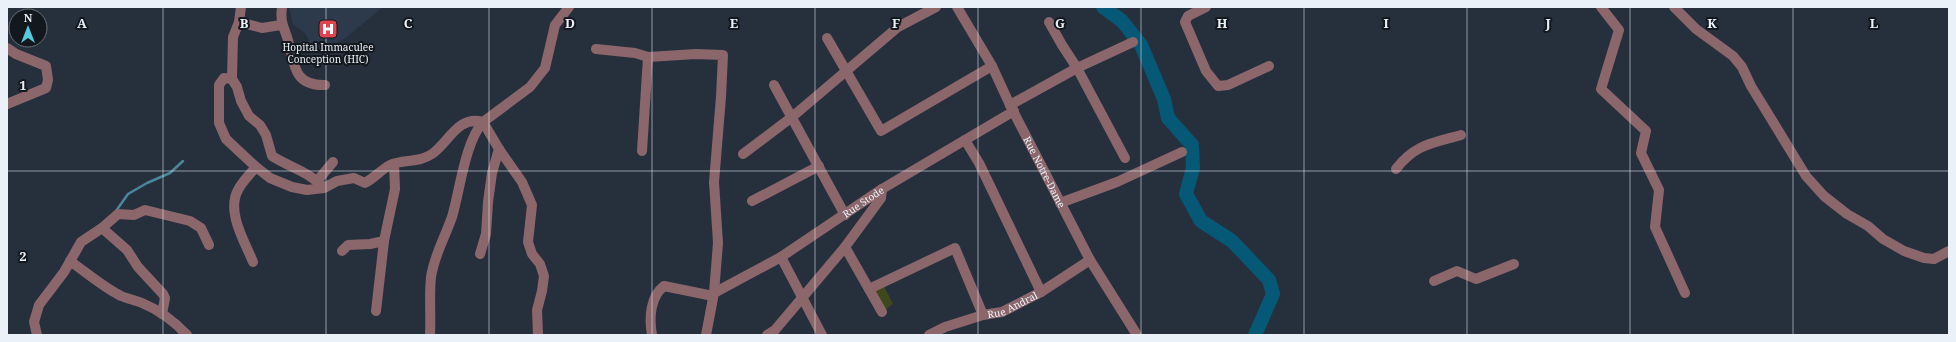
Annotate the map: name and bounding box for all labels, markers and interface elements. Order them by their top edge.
north arrow [8,8,48,48]
text: N [24,10,33,25]
text: A [77,14,87,32]
text: B [240,14,249,32]
text: C [404,14,413,32]
text: D [565,14,575,32]
text: E [730,14,739,32]
text: F [892,14,900,32]
text: G [1055,14,1065,32]
text: H [1217,14,1228,32]
text: I [1383,14,1389,32]
text: J [1544,14,1551,32]
text: K [1707,14,1717,32]
text: L [1870,14,1879,32]
hospital icon: Hopital Immaculee Conception (HIC) [317,18,339,40]
place label: Hopital Immaculee Conception (HIC) [282,40,374,66]
text: 1 [19,76,27,94]
street label: Rue Notre-Dame [1020,134,1069,210]
street label: Rue Stode [840,183,887,221]
text: 2 [19,247,27,265]
street label: Rue Andral [986,288,1040,321]

